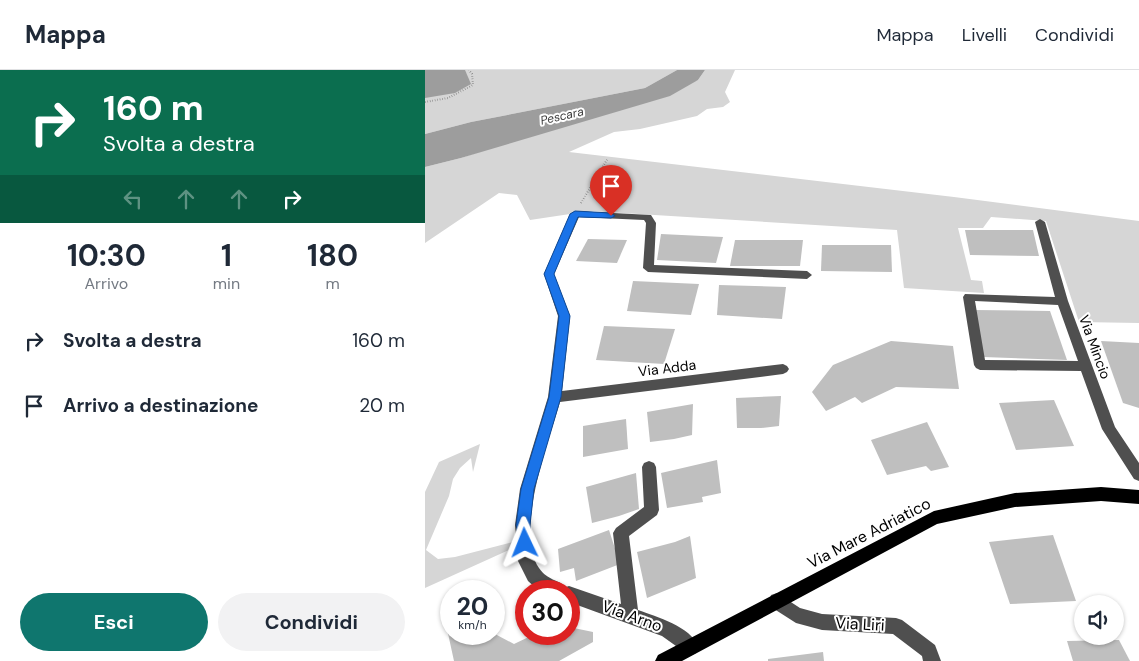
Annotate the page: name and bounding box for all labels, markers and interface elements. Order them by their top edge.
text: Mappa [25,19,106,50]
text: Mappa [876,23,934,47]
text: Livelli [962,23,1007,47]
text: Condividi [1035,23,1114,47]
text: 160 m [103,85,204,131]
icon: right [20,90,85,155]
water label: Pescara [539,103,586,129]
text: Svolta a destra [103,129,255,158]
pin [590,165,632,216]
icon: arrive [597,172,625,200]
icon: left [119,185,147,213]
icon: ahead [172,185,200,213]
icon: ahead [225,185,253,213]
icon: right [278,185,306,213]
text: 10:30 [67,236,146,275]
text: 1 [221,236,232,275]
text: 180 [307,236,358,275]
text: Arrivo [84,273,128,294]
text: min [213,273,240,294]
text: m [325,273,340,294]
street label: Via Mincio [1075,312,1115,382]
icon: right [20,327,48,355]
text: Svolta a destra [63,328,202,353]
text: 160 m [352,328,405,353]
street label: Via Adda [637,356,697,380]
icon: arrive [20,392,48,420]
text: Arrivo a destinazione [63,393,258,418]
text: 20 m [359,393,405,418]
street label: Via Mare Adriatico [804,493,934,573]
position arrow [498,516,550,568]
speed limit sign: 30 [515,580,580,645]
text: 20 [457,590,488,623]
button: Esci [20,593,208,651]
button: Condividi [218,593,405,651]
street label: Via Arno [599,595,665,637]
map controls [1074,595,1124,645]
button: sound [1074,595,1124,645]
street label: Via Liri [835,612,885,636]
text: km/h [458,617,487,633]

